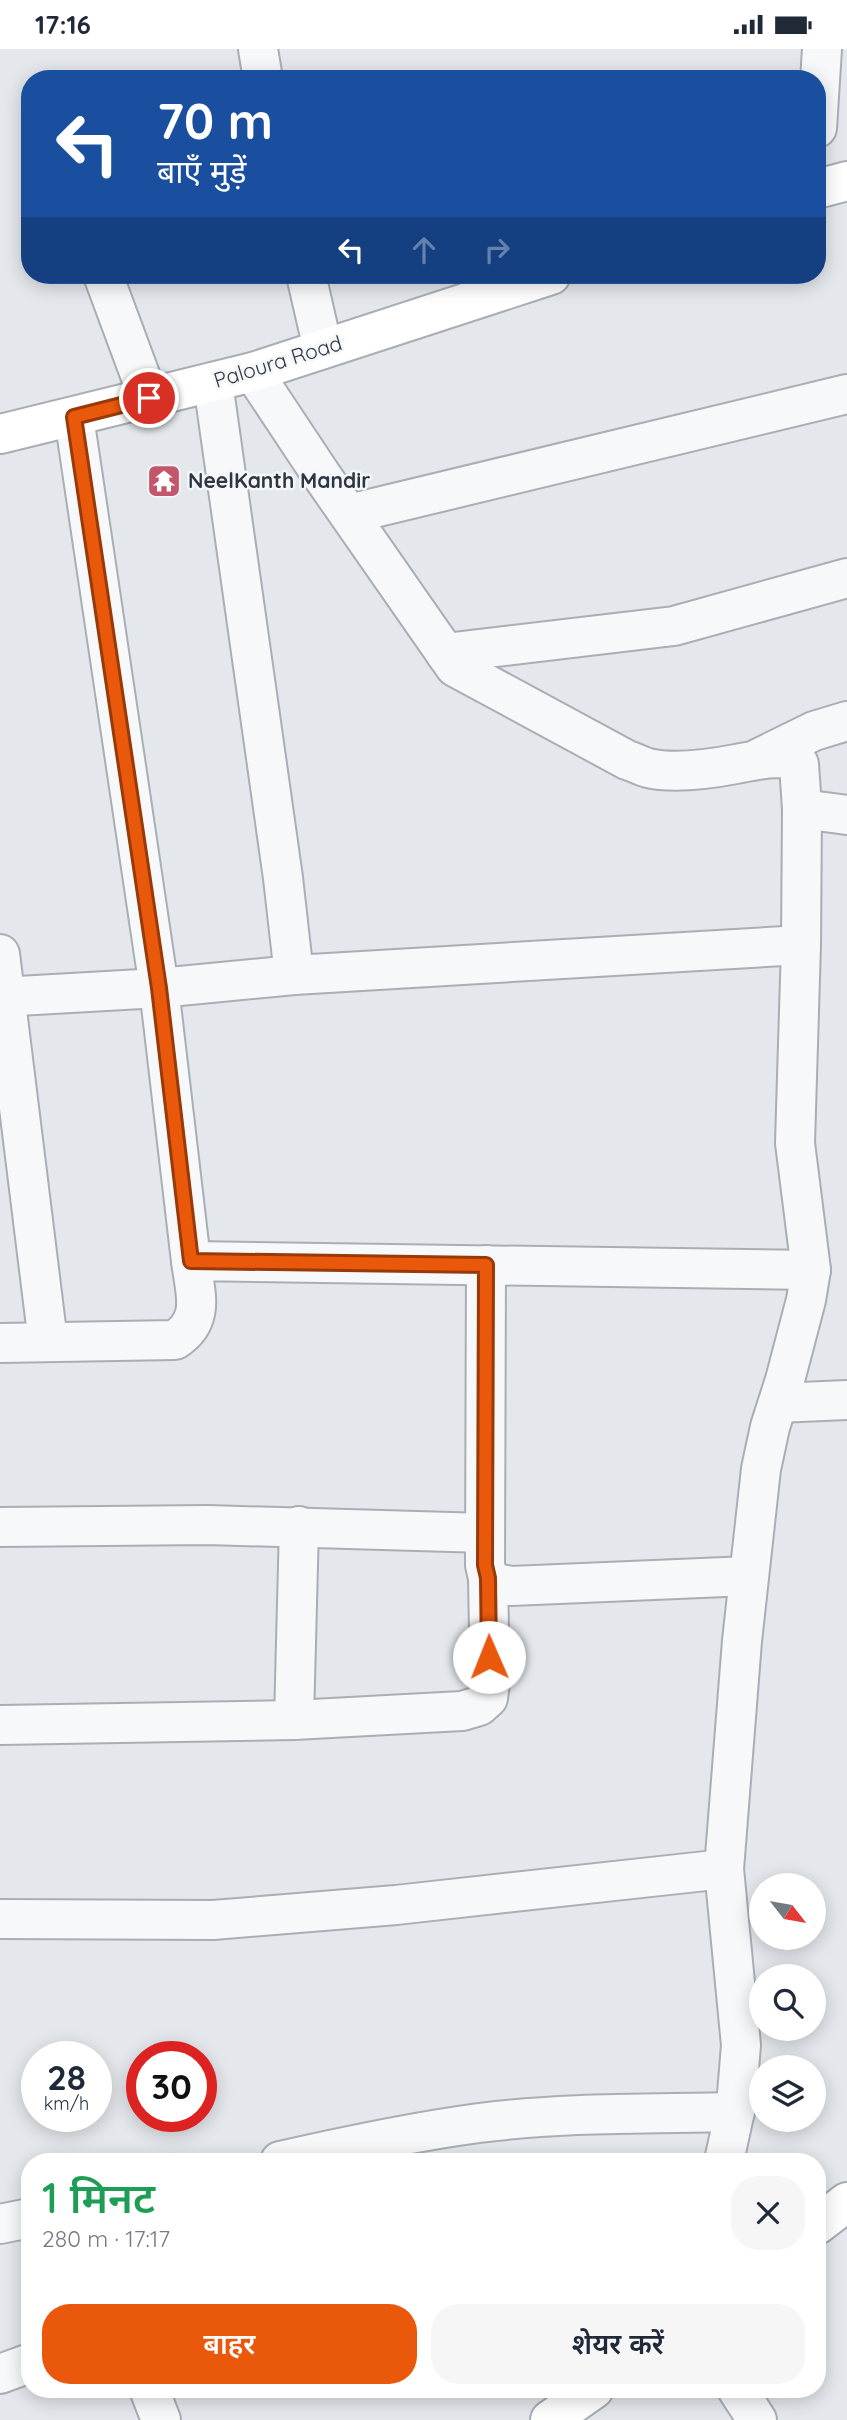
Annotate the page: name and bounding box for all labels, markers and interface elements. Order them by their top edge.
text: 17:16 [35,8,91,41]
text: 70 m [157,90,273,151]
icon: left [42,98,133,189]
text: बाएँ मुड़ें [157,151,246,191]
icon: left [332,231,370,269]
icon: ahead [405,231,443,269]
icon: right [478,231,516,269]
street label: Paloura Road [210,329,345,393]
pin [119,368,179,428]
icon: arrive [130,379,168,417]
temple icon: NeelKanth Mandir [145,462,183,500]
place label: NeelKanth Mandir [188,467,370,493]
position arrow [452,1620,526,1694]
north arrow [749,1873,826,1949]
map controls [749,1873,826,2132]
button: search [749,1964,826,2041]
speed limit sign: 30 [126,2041,217,2132]
text: 28 [47,2055,86,2099]
button: layers [749,2055,826,2132]
text: km/h [44,2092,89,2115]
text: 1 मिनट [42,2171,155,2224]
button: close [731,2176,805,2250]
text: 280 m · 17:17 [42,2224,170,2253]
button: बाहर [42,2304,417,2384]
button: शेयर करें [431,2304,805,2384]

